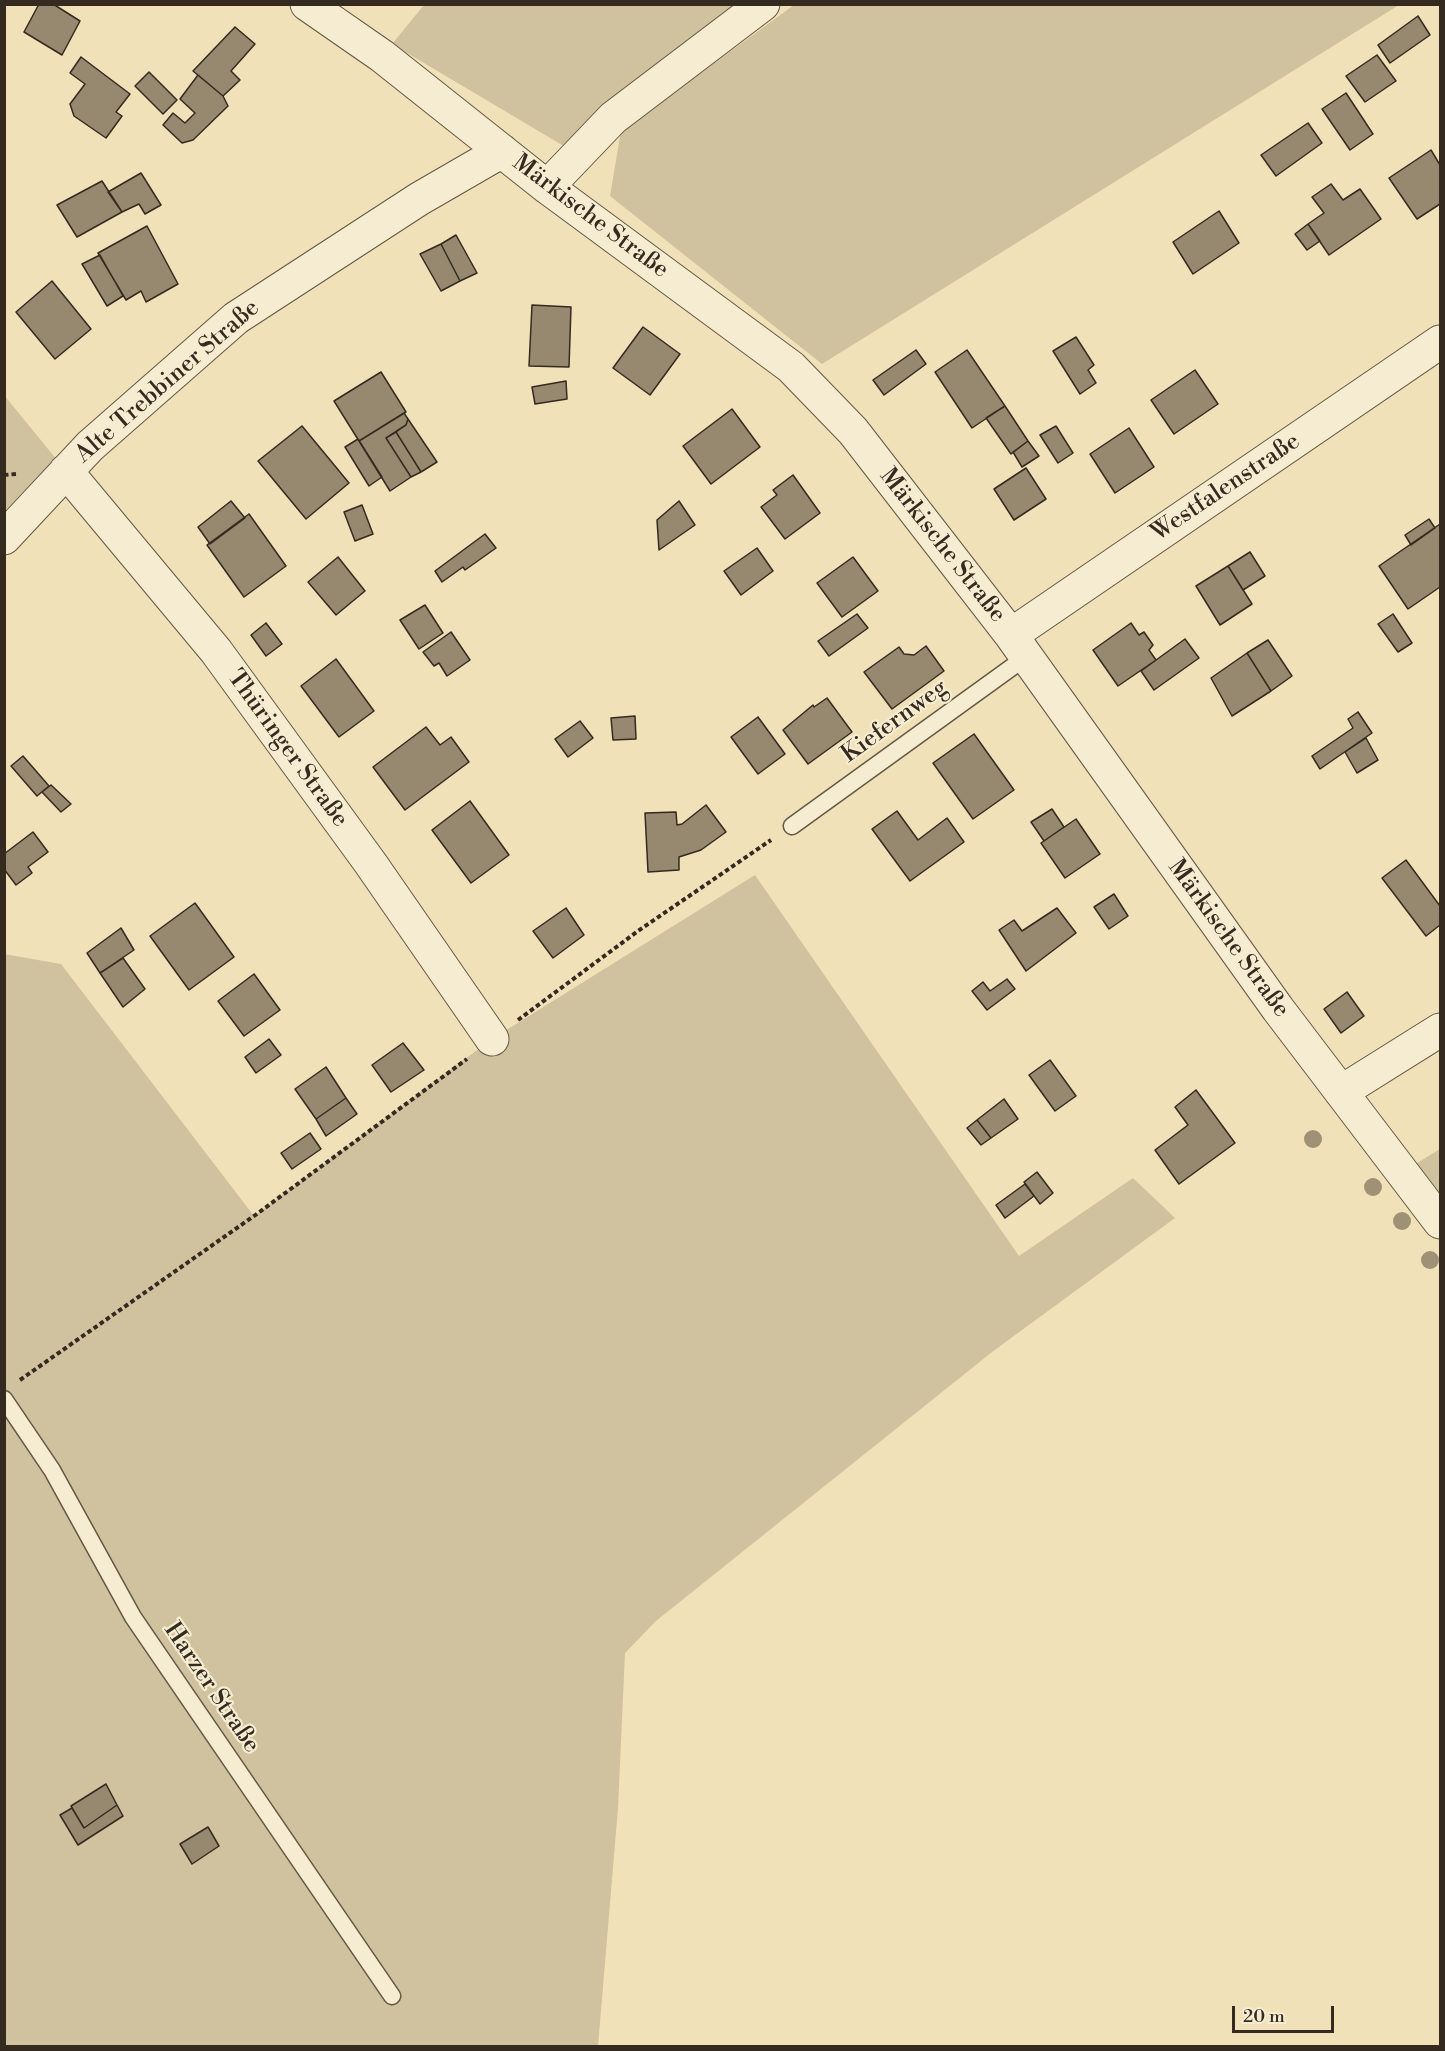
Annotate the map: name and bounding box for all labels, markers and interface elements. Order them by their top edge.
street label: Märkische Straße [506,149,674,285]
street label: Alte Trebbiner Straße [70,294,266,470]
street label: Westfalenstraße [1146,428,1306,548]
street label: Märkische Straße [873,463,1011,629]
street label: Thüringer Straße [220,665,354,833]
street label: Kiefernweg [836,674,954,770]
street label: Märkische Straße [1161,855,1295,1023]
street label: Harzer Straße [157,1617,265,1759]
scale bar [1235,1994,1337,2032]
text: 20 m [1243,2005,1285,2028]

